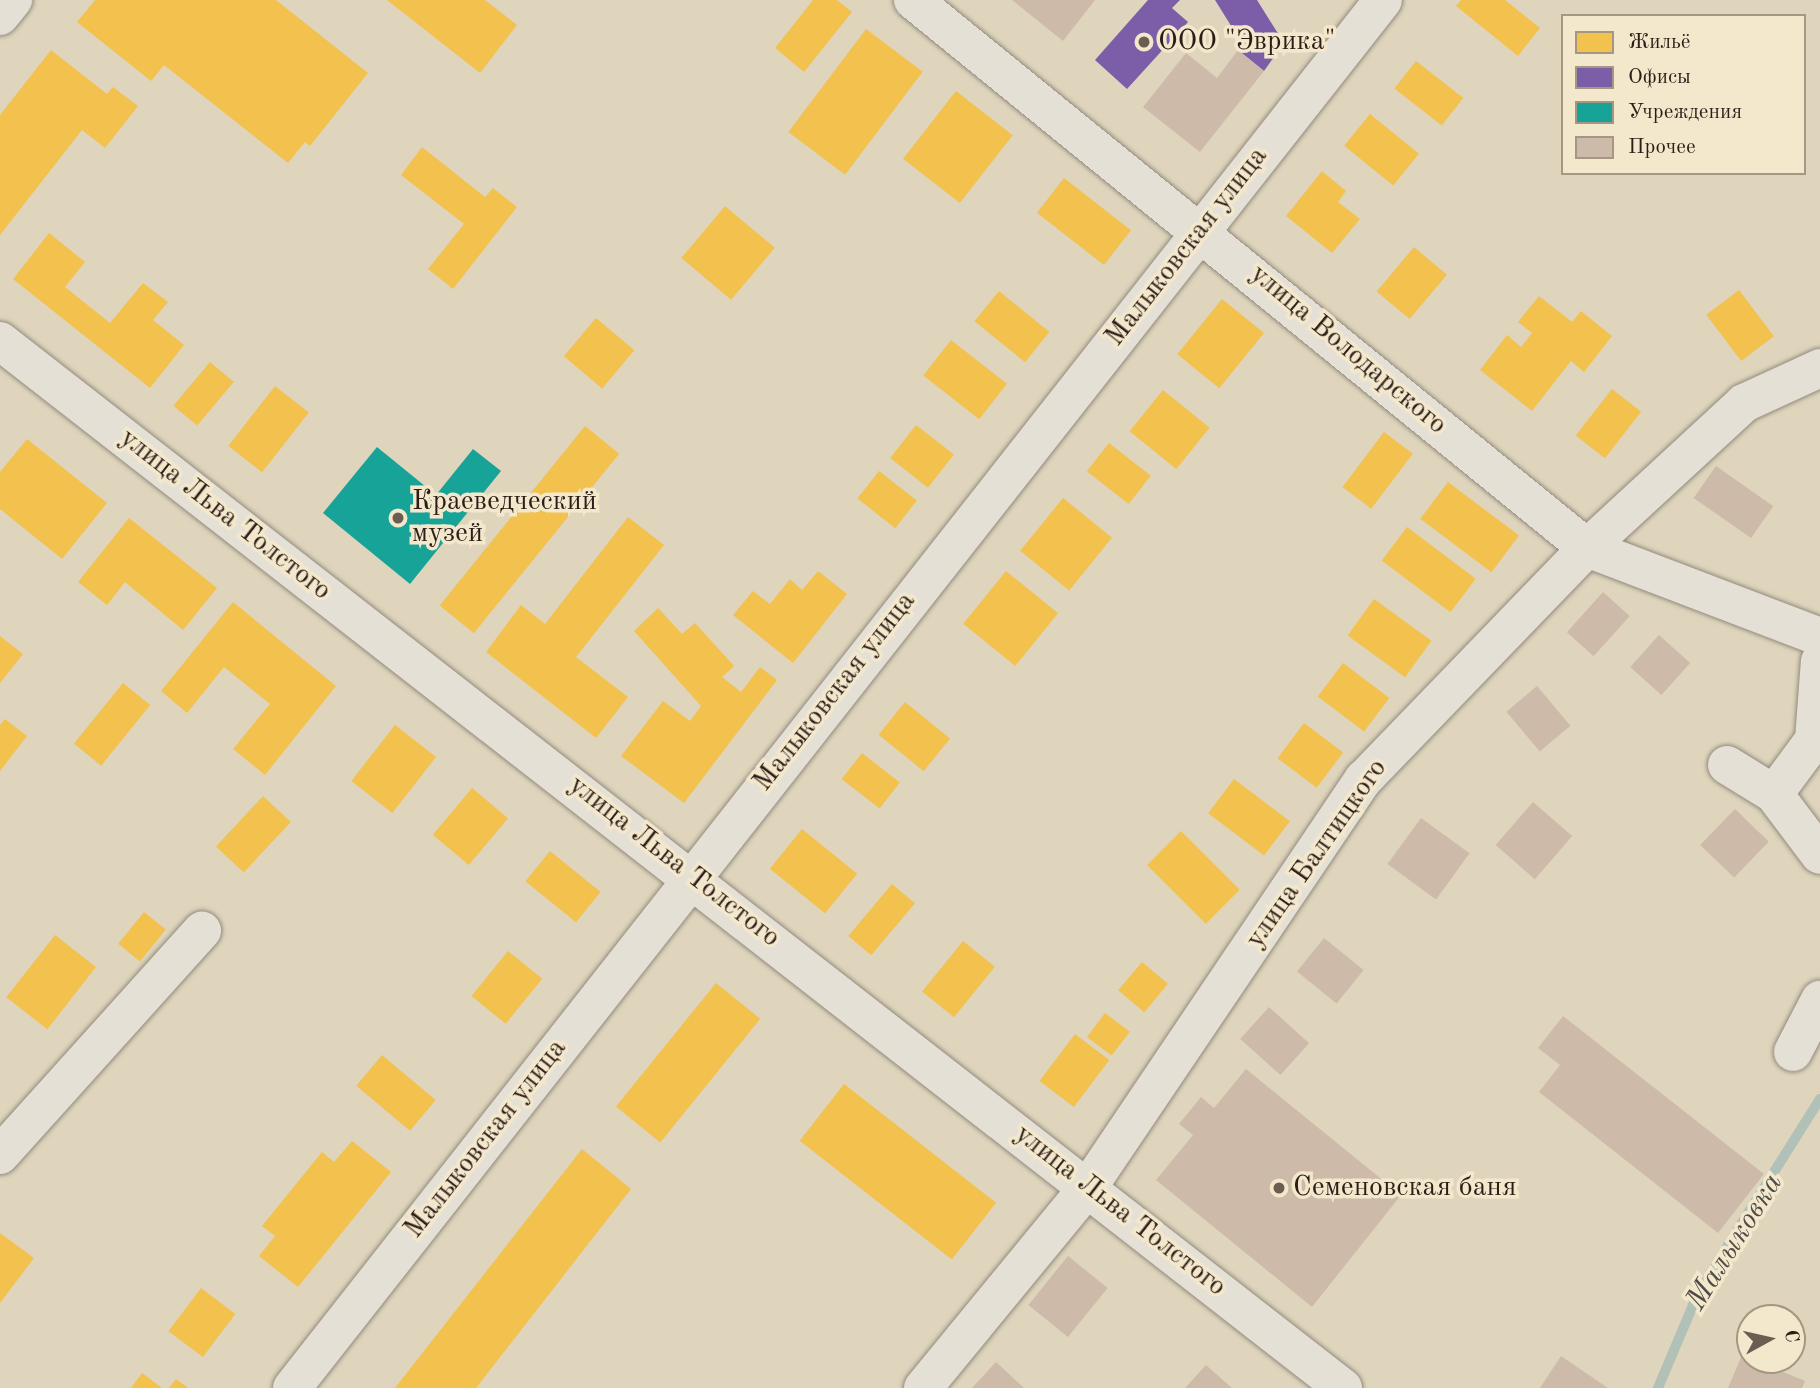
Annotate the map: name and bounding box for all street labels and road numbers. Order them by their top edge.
street label: Малыковская улица [1099,141,1275,353]
street label: улица Володарского [1243,258,1453,442]
street label: улица Льва Толстого [112,422,338,608]
street label: Малыковская улица [747,586,923,798]
street label: улица Балтицкого [1239,753,1395,955]
street label: улица Льва Толстого [561,769,787,955]
street label: Малыковская улица [398,1033,574,1245]
street label: улица Льва Толстого [1007,1118,1233,1304]

